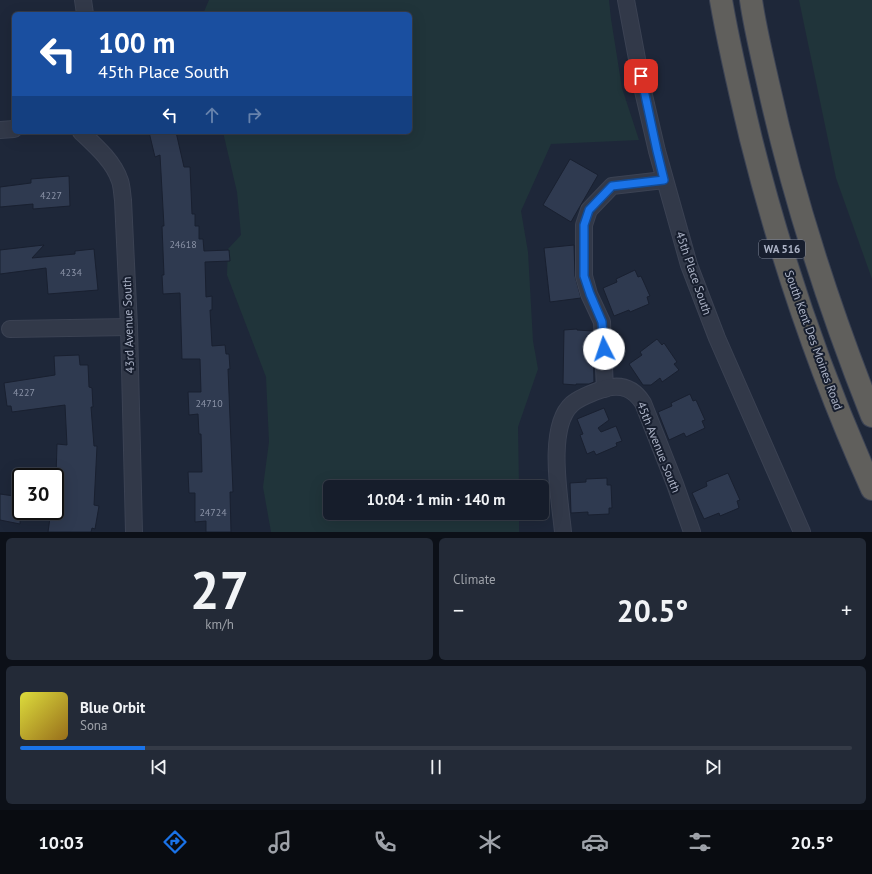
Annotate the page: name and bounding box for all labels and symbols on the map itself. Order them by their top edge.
pin [624,59,658,93]
house number: 4227 [40,189,62,202]
street label: 45th Place South [673,229,715,317]
house number: 24618 [169,238,197,251]
road number: WA 516 [759,240,805,258]
house number: 4234 [60,266,82,279]
street label: South Kent Des Moines Road [782,268,846,412]
street label: 43rd Avenue South [119,276,137,374]
position arrow [583,328,625,370]
house number: 4227 [13,386,35,399]
house number: 24710 [195,397,223,410]
street label: 45th Avenue South [634,399,684,495]
speed limit sign: 30 [12,468,64,520]
house number: 24724 [199,506,227,519]

